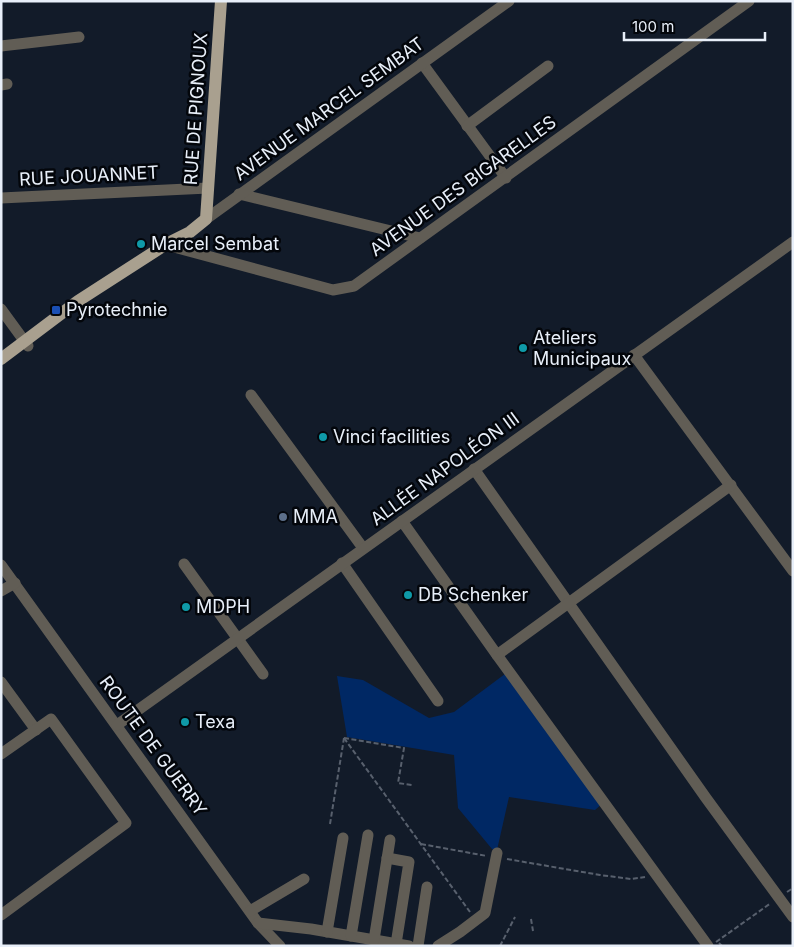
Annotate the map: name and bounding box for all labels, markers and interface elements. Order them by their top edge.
scale bar [624,10,765,42]
text: 100 m [632,17,674,36]
street label: RUE DE PIGNOUX [180,32,211,186]
street label: AVENUE MARCEL SEMBAT [230,33,428,185]
street label: AVENUE DES BIGARELLES [366,111,560,260]
street label: RUE JOUANNET [19,161,159,190]
place label: Marcel Sembat [151,233,279,254]
marker: Marcel Sembat [135,238,147,250]
place label: Pyrotechnie [66,299,168,320]
marker: Pyrotechnie [50,304,62,316]
place label: Ateliers Municipaux [533,327,631,369]
marker: Ateliers Municipaux [517,342,529,354]
street label: ALLÉE NAPOLÉON III [366,407,523,530]
place label: Vinci facilities [333,426,450,447]
marker: Vinci facilities [317,431,329,443]
place label: MMA [293,506,338,527]
marker: MMA [277,511,289,523]
place label: DB Schenker [418,584,528,605]
marker: DB Schenker [402,589,414,601]
place label: MDPH [196,596,250,617]
marker: MDPH [180,601,192,613]
street label: ROUTE DE GUERRY [96,672,211,820]
place label: Texa [195,711,235,732]
marker: Texa [179,716,191,728]

